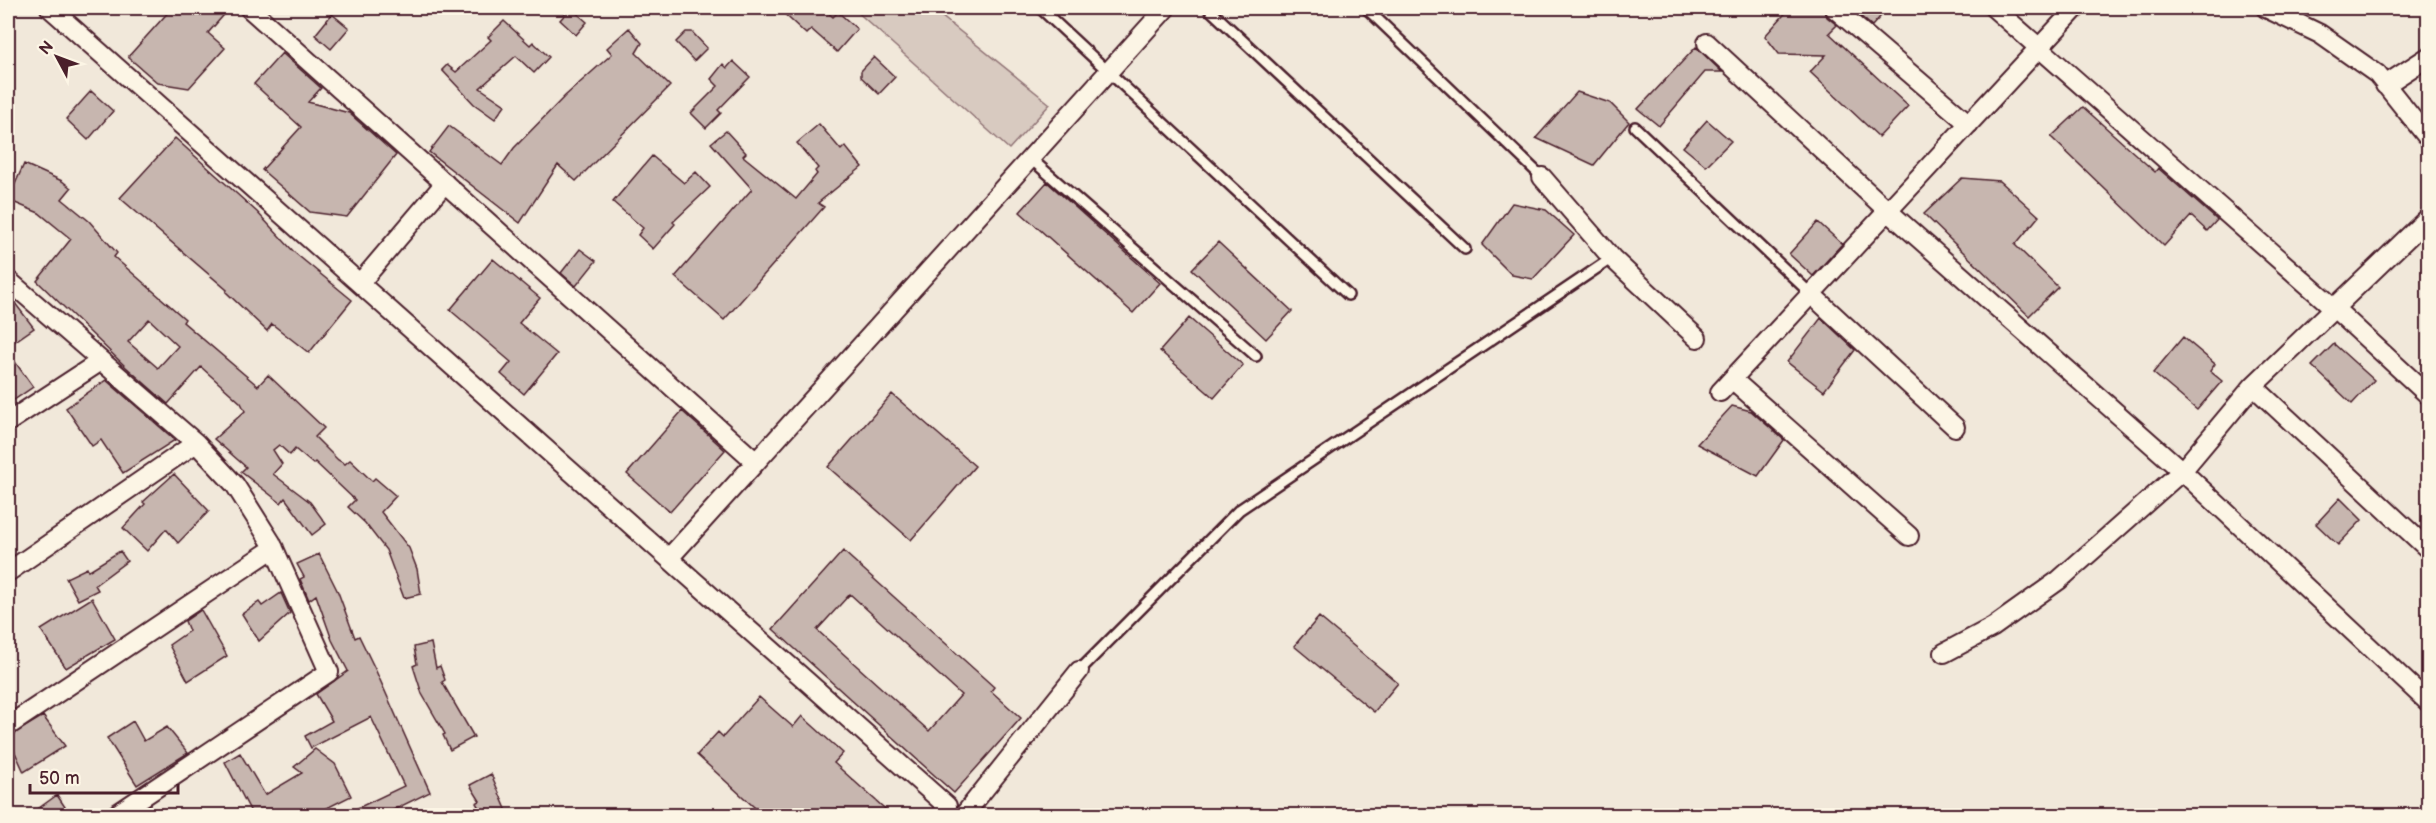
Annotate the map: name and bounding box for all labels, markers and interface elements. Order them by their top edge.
north arrow [27,27,87,87]
text: N [36,37,58,59]
scale bar [30,757,178,795]
text: 50 m [39,768,80,789]

